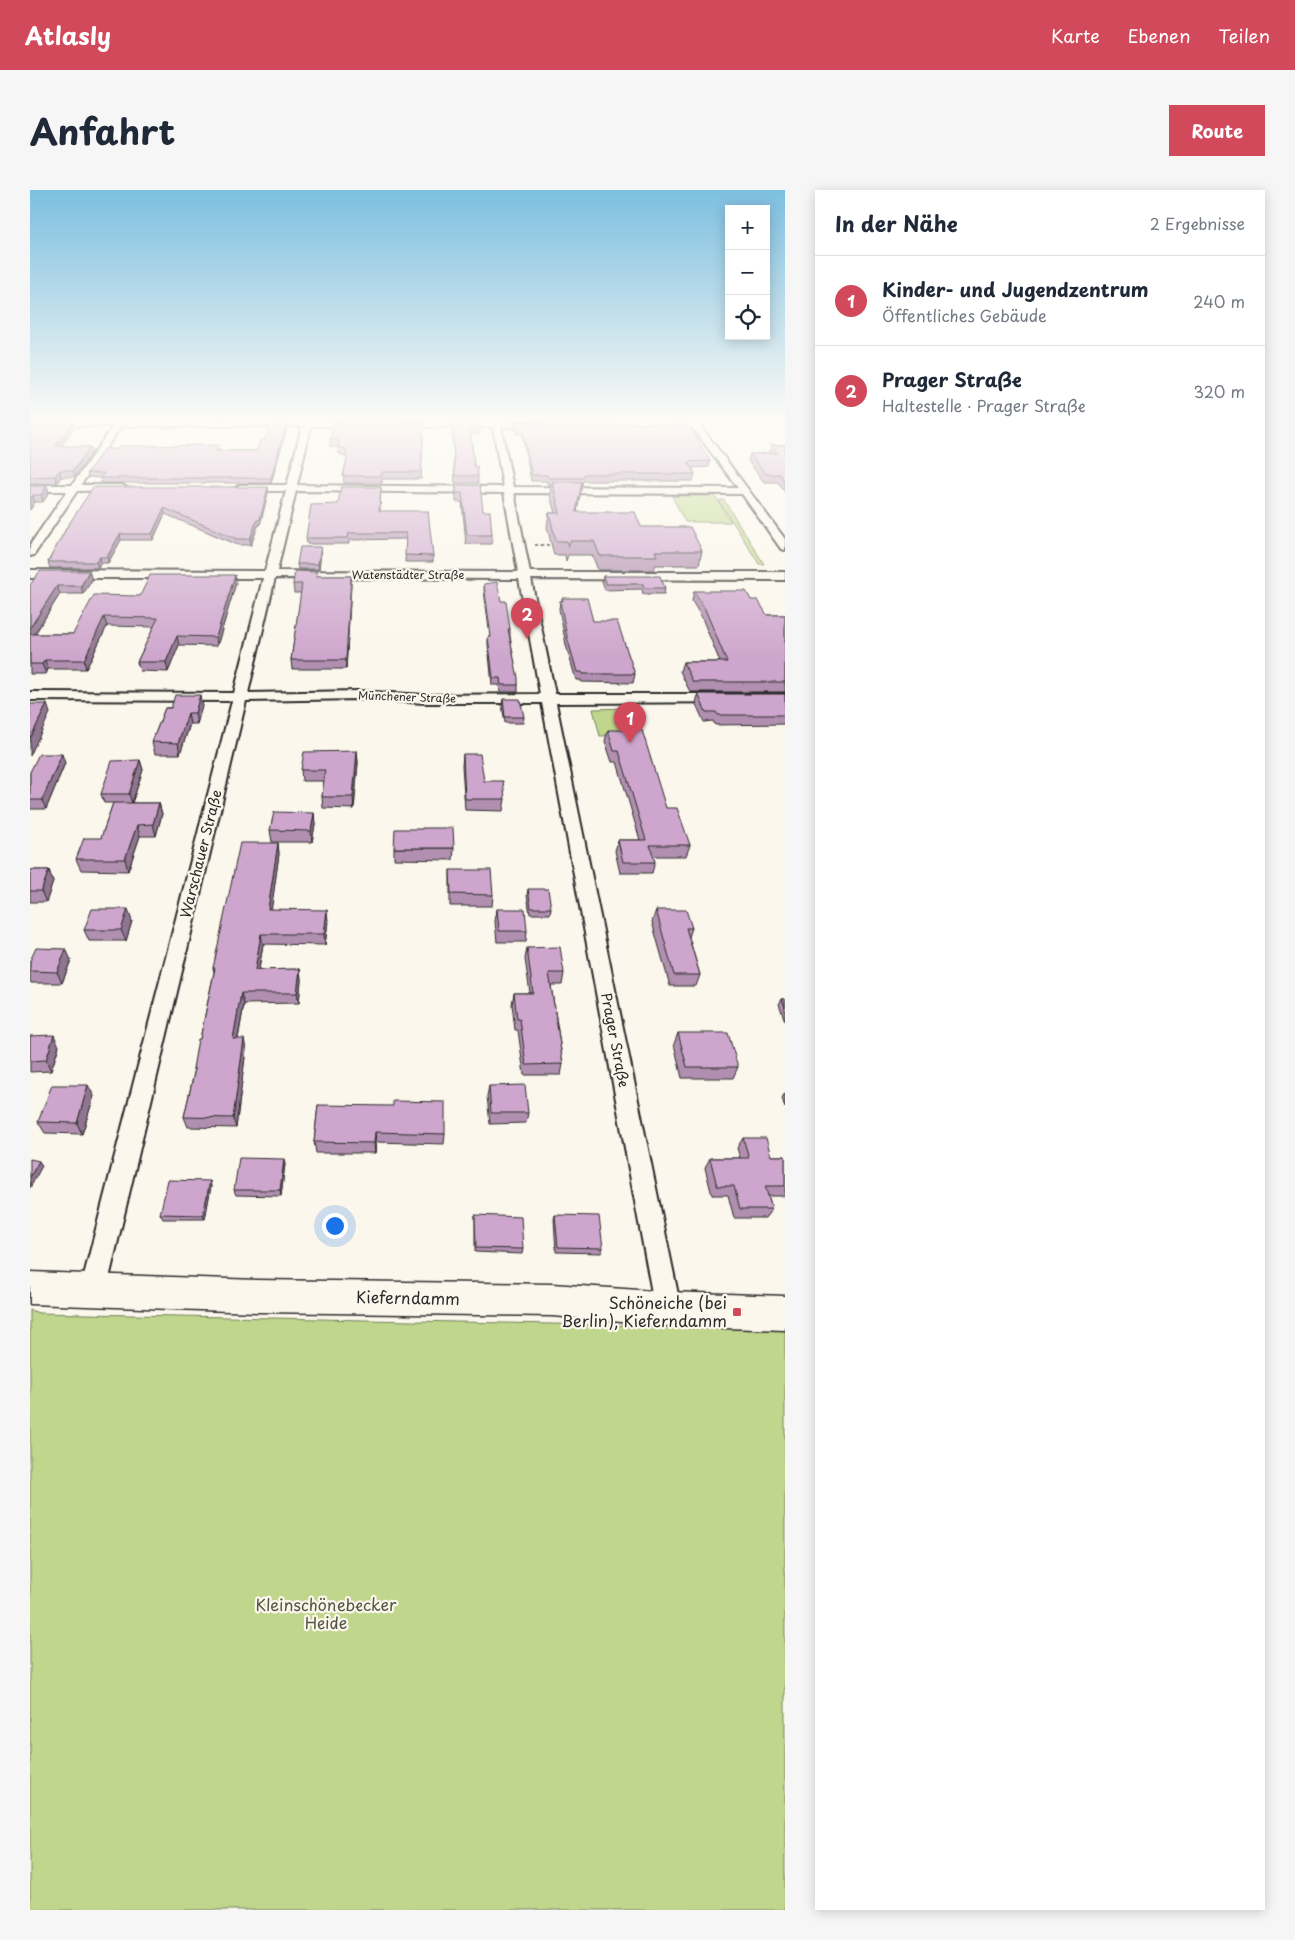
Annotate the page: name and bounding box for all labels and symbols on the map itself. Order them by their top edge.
street label: Watenstädter Straße [352,566,464,583]
pin: 2 [511,598,543,639]
street label: Münchener Straße [358,686,456,707]
pin: 1 [614,702,646,743]
street label: Warschauer Straße [174,788,227,920]
street label: Prager Straße [596,991,635,1089]
your location [322,1213,348,1239]
street label: Kieferndamm [356,1284,460,1310]
place label: Schöneiche (bei Berlin), Kieferndamm [561,1290,727,1332]
marker: Schöneiche (bei Berlin), Kieferndamm [731,1306,743,1318]
park label: Kleinschönebecker Heide [255,1592,397,1634]

